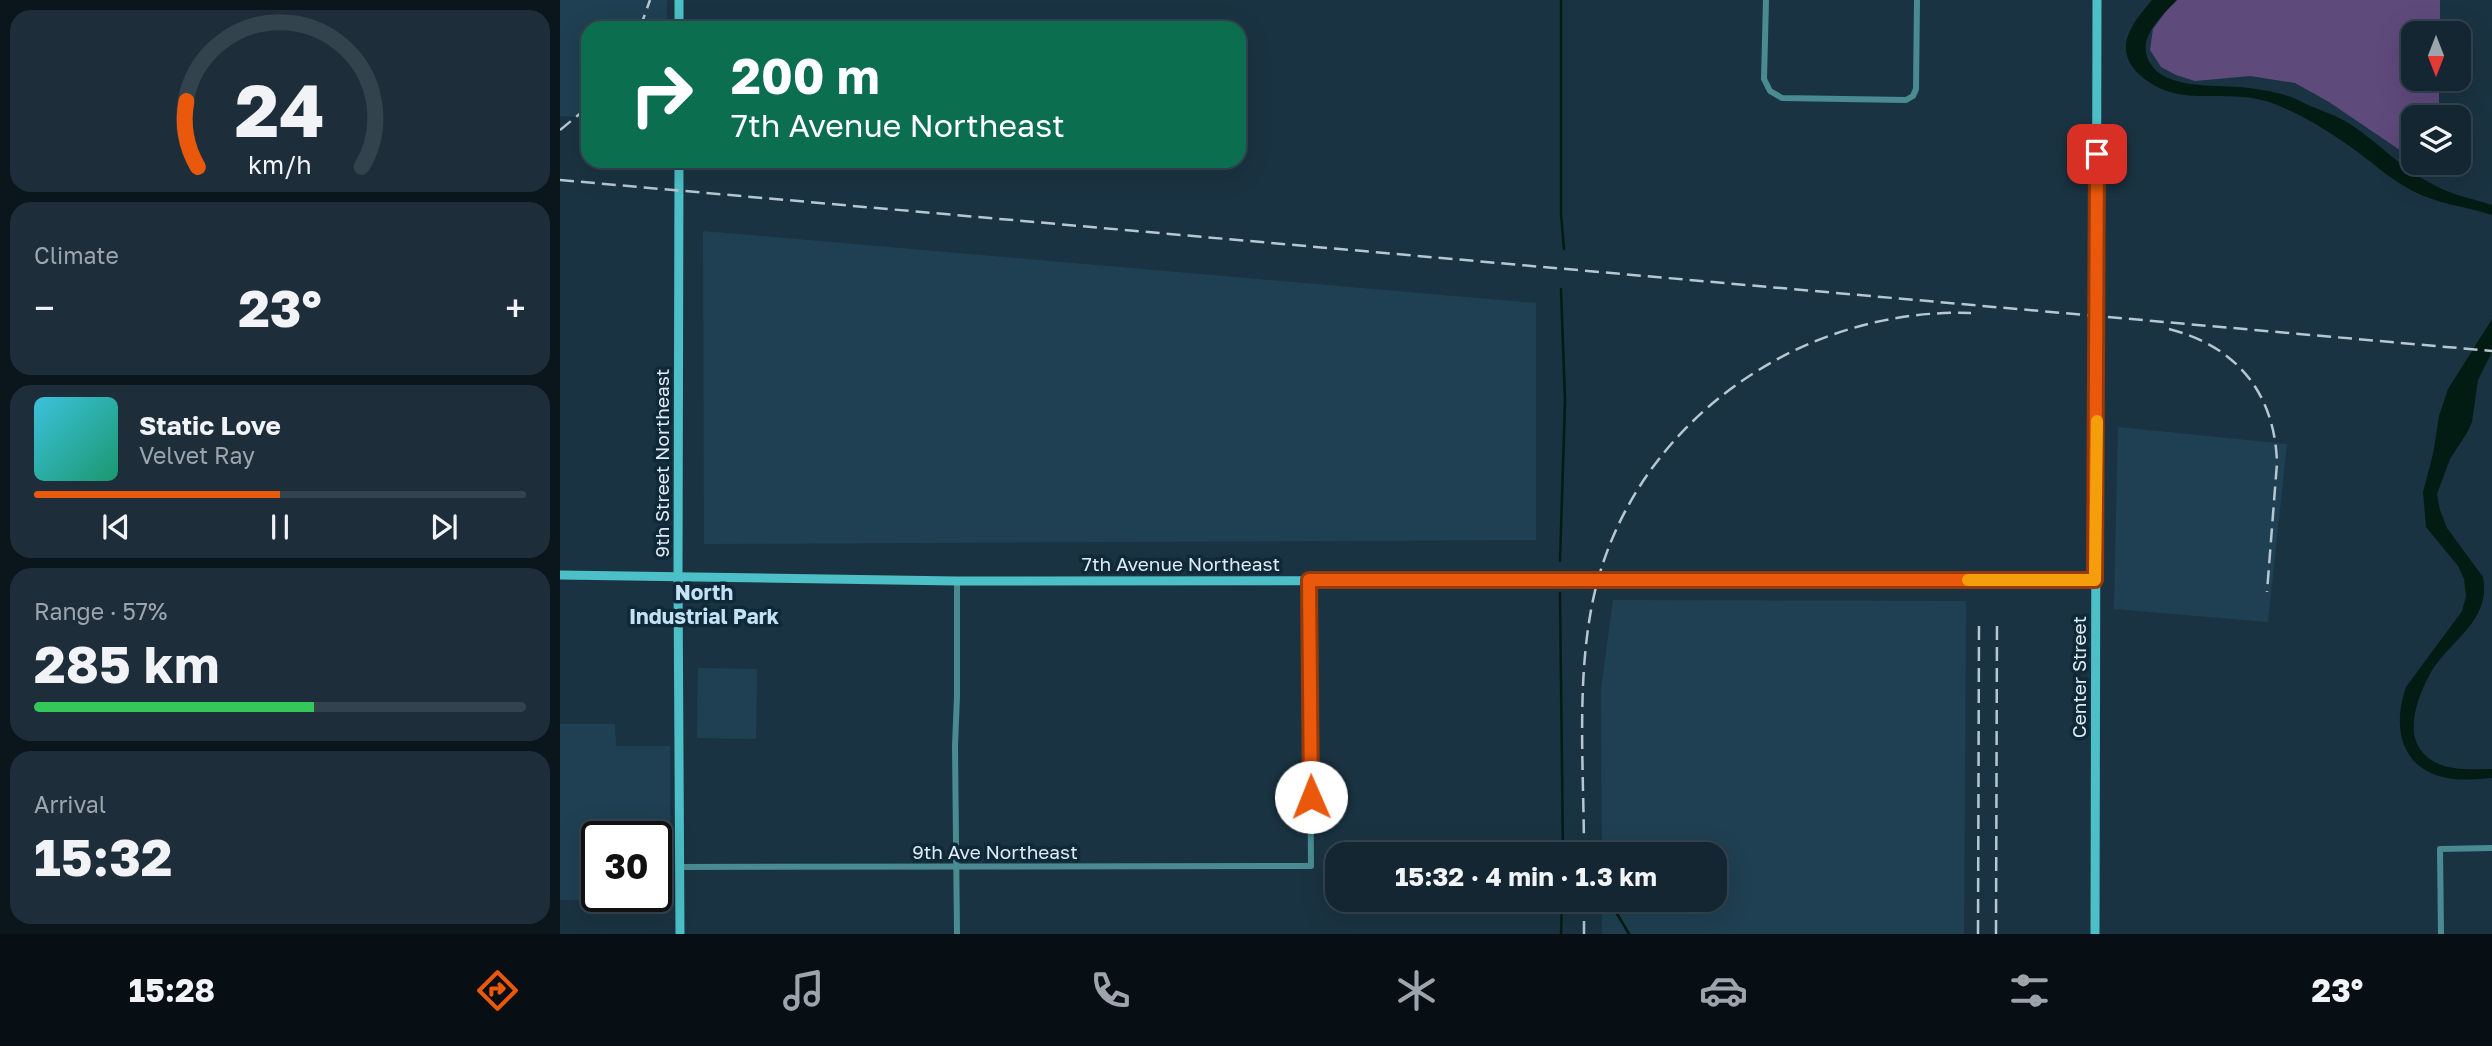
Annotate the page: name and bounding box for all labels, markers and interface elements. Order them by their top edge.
north arrow [2401,21,2471,91]
map controls [2401,21,2471,175]
text: 200 m [731,46,880,105]
icon: right [616,49,707,140]
text: 24 [235,66,325,153]
button: layers [2401,105,2471,175]
text: 7th Avenue Northeast [731,106,1065,144]
pin [2067,124,2127,184]
icon: arrive [2078,135,2116,173]
text: km/h [248,149,312,180]
text: Climate [34,241,119,269]
text: 23° [238,276,322,338]
text: − [34,285,55,330]
text: + [505,285,526,330]
street label: 9th Street Northeast [650,369,673,557]
text: Static Love [139,410,281,441]
text: Velvet Ray [139,441,255,469]
icon: previous [97,508,135,546]
icon: pause [261,508,299,546]
icon: next [425,508,463,546]
street label: 7th Avenue Northeast [1082,552,1280,575]
district label: North Industrial Park [629,579,779,629]
text: Range · 57% [34,597,167,625]
street label: Center Street [2067,616,2090,738]
text: 285 km [34,632,219,694]
position arrow [1274,760,1348,834]
text: Arrival [34,790,106,818]
speed limit sign: 30 [581,821,672,912]
text: 15:32 [34,825,173,887]
street label: 9th Ave Northeast [912,840,1078,863]
text: 15:32 · 4 min · 1.3 km [1395,861,1657,892]
icon: directions [473,966,522,1015]
icon: music [779,966,828,1015]
icon: phone [1086,966,1135,1015]
icon: climate [1392,966,1441,1015]
icon: car [1699,966,1748,1015]
icon: filters [2005,966,2054,1015]
text: 15:28 [129,971,215,1009]
text: 23° [2312,971,2363,1009]

